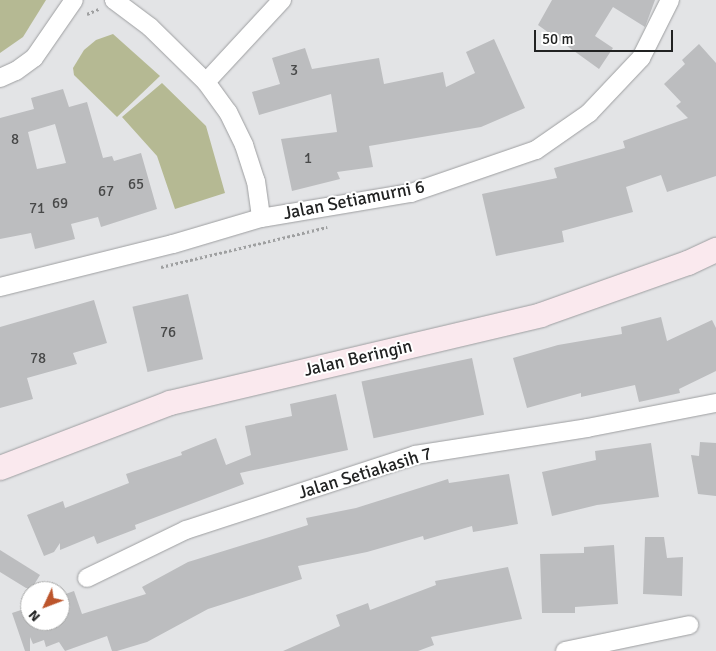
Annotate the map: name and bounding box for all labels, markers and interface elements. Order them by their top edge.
scale bar [536,20,675,52]
text: 50 m [542,30,573,48]
house number: 3 [290,62,298,80]
house number: 8 [11,131,19,149]
house number: 1 [304,150,312,168]
house number: 65 [128,176,144,194]
street label: Jalan Setiamurni 6 [281,176,427,224]
house number: 67 [98,183,114,201]
house number: 69 [52,195,68,213]
house number: 71 [29,200,45,218]
house number: 76 [160,324,176,342]
street label: Jalan Beringin [302,335,414,381]
house number: 78 [30,350,46,368]
street label: Jalan Setiakasih 7 [295,442,435,504]
north arrow [20,581,70,631]
text: N [25,607,44,625]

